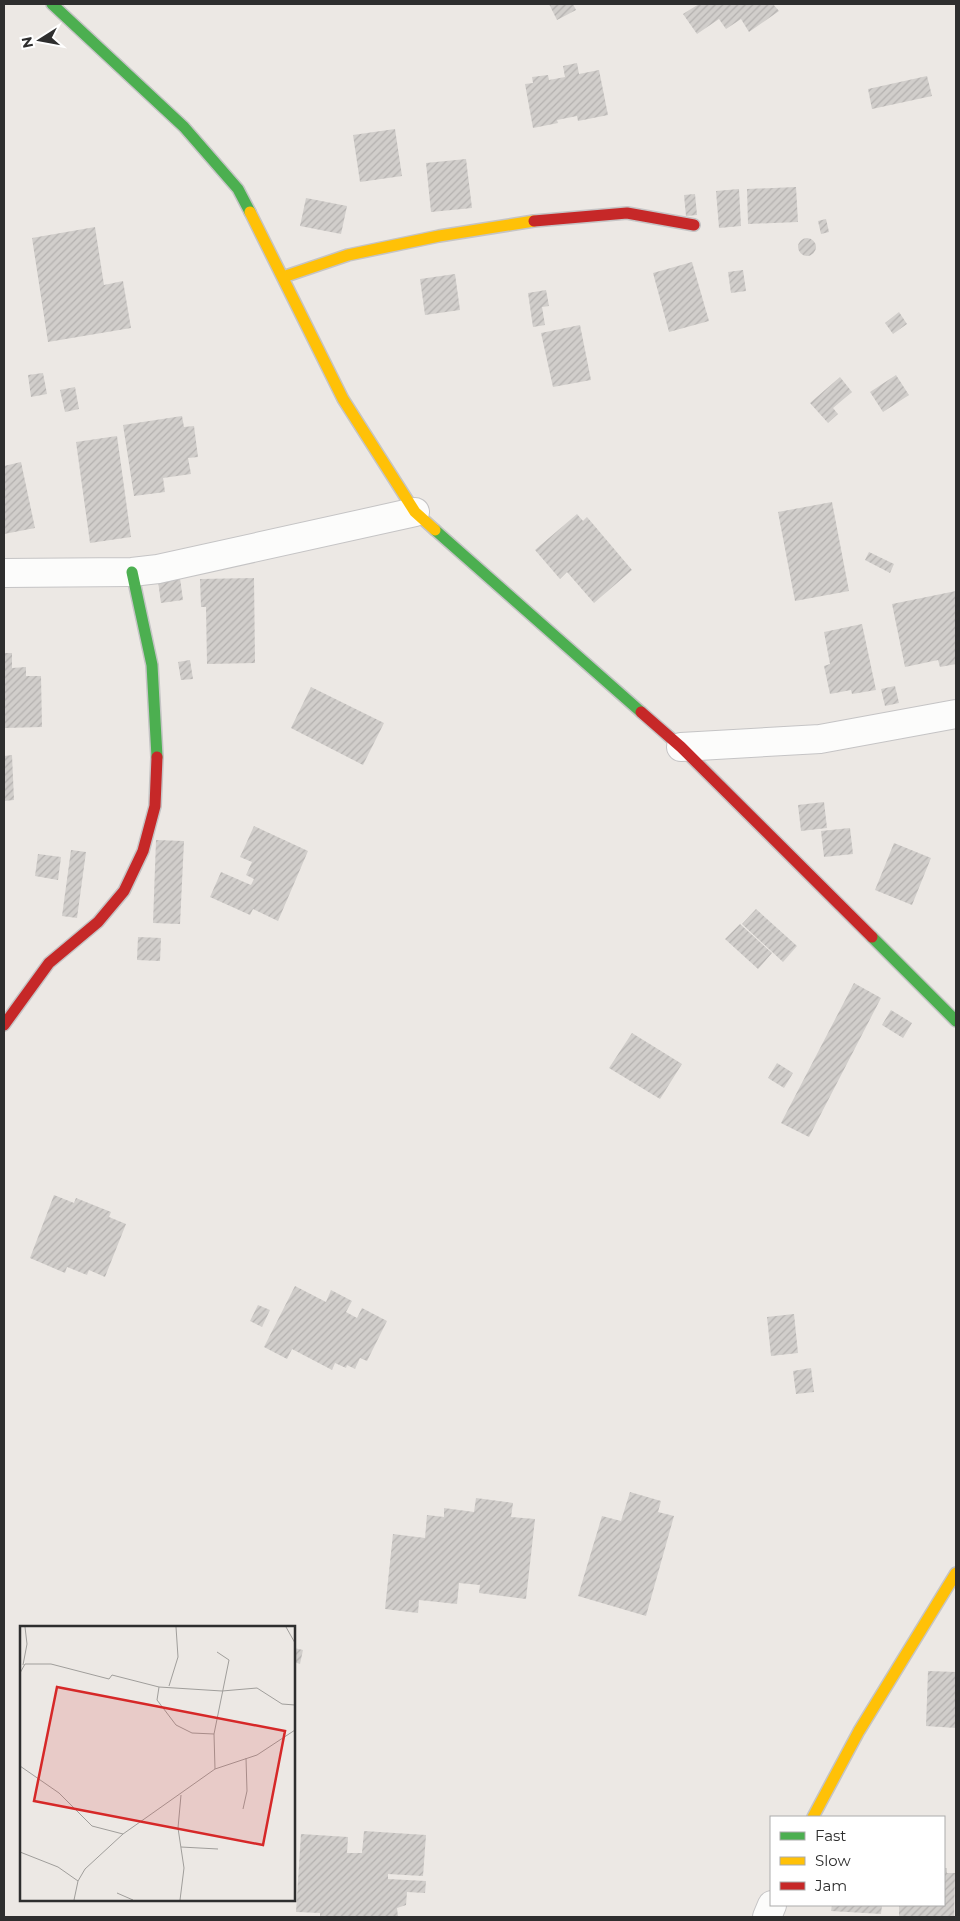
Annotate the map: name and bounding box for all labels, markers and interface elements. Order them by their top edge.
north arrow [15,15,65,65]
text: N [17,35,37,50]
inset map [20,1626,295,1901]
legend [770,1816,945,1906]
text: Fast [815,1826,846,1845]
text: Slow [815,1851,851,1870]
text: Jam [814,1876,847,1895]

